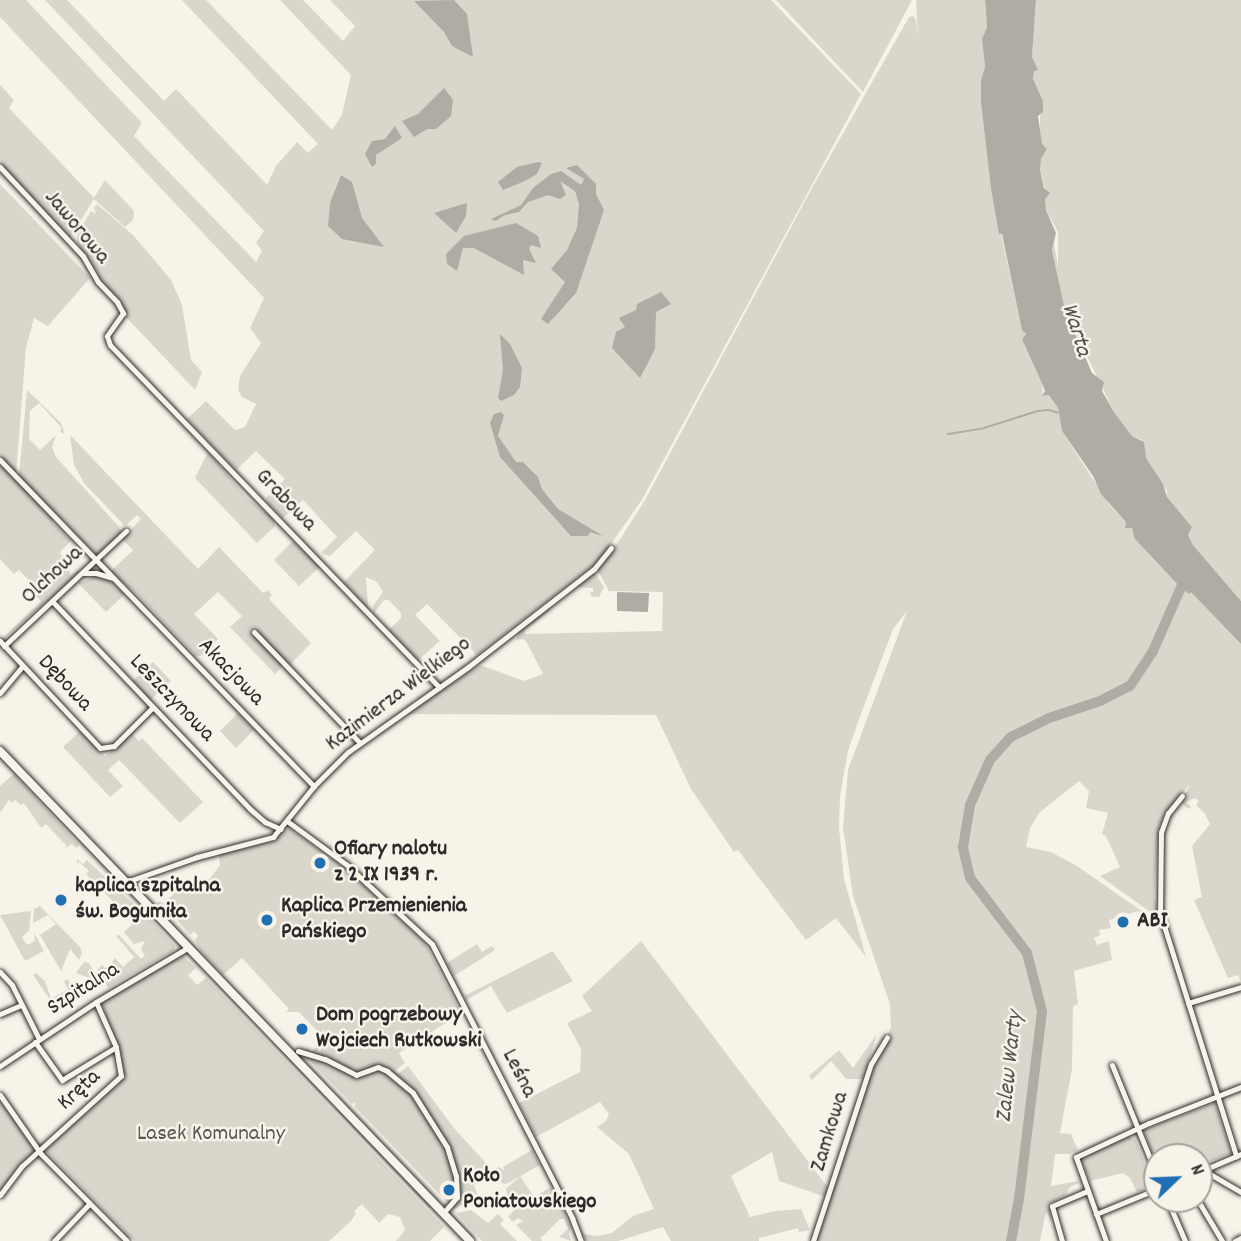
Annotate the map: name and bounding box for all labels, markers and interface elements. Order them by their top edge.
street label: Jaworowa [37,185,115,271]
water label: Warta [1053,300,1097,360]
street label: Grabowa [248,464,322,538]
street label: Olchowa [16,541,90,611]
street label: Kazimierza Wielkiego [321,631,477,759]
street label: Akacjowa [191,633,269,713]
street label: Leszczynowa [122,649,220,749]
street label: Dębowa [31,650,97,718]
place label: Ofiary nalotu z 2 IX 1939 r. [334,836,447,890]
marker: Ofiary nalotu z 2 IX 1939 r. [312,855,328,871]
place label: kaplica szpitalna św. Bogumiła [75,873,220,927]
marker: kaplica szpitalna św. Bogumiła [53,892,69,908]
place label: Kaplica Przemienienia Pańskiego [281,893,467,947]
place label: ABI [1137,908,1168,936]
marker: Kaplica Przemienienia Pańskiego [259,912,275,928]
marker: ABI [1115,914,1131,930]
street label: Szpitalna [43,957,125,1023]
place label: Dom pogrzebowy Wojciech Rutkowski [316,1002,481,1056]
water label: Zalew Warty [991,1010,1031,1124]
marker: Dom pogrzebowy Wojciech Rutkowski [294,1021,310,1037]
street label: Leśna [494,1045,542,1103]
street label: Kręta [53,1065,107,1117]
street label: Zamkowa [806,1089,856,1175]
park label: Lasek Komunalny [137,1121,285,1149]
north arrow [1143,1143,1213,1213]
text: N [1182,1161,1210,1180]
place label: Koło Poniatowskiego [463,1163,597,1217]
marker: Koło Poniatowskiego [441,1182,457,1198]

